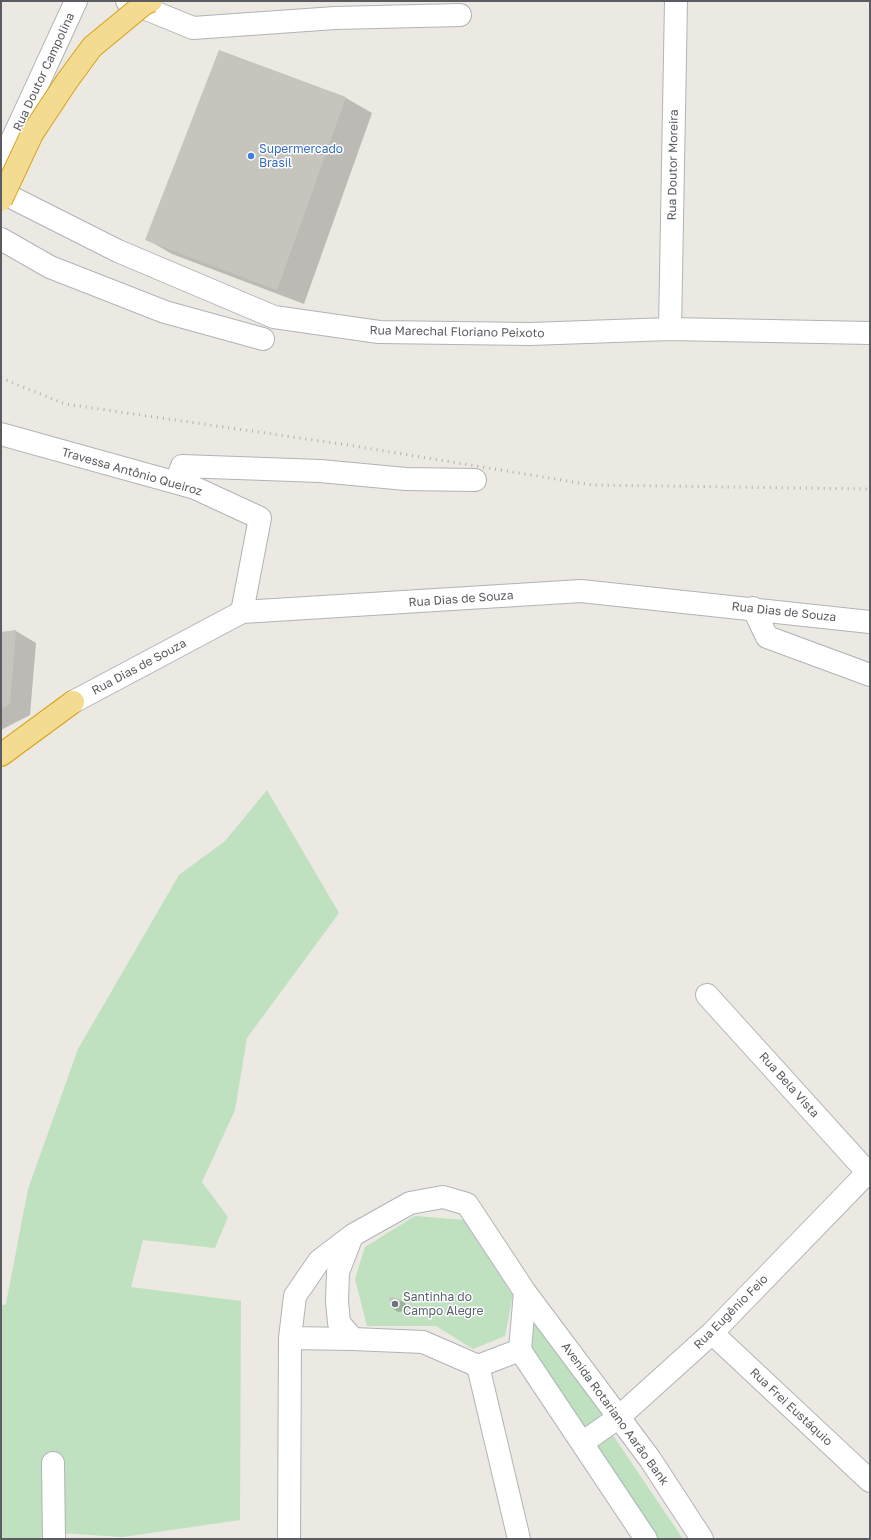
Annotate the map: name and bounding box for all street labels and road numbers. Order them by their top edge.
street label: Rua Doutor Campolina [10,11,78,133]
street label: Rua Doutor Moreira [665,109,681,221]
street label: Rua Marechal Floriano Peixoto [369,323,545,341]
street label: Travessa Antônio Queiroz [60,445,204,499]
street label: Rua Dias de Souza [408,588,514,610]
street label: Rua Dias de Souza [731,599,837,625]
street label: Rua Dias de Souza [89,636,189,698]
street label: Rua Bela Vista [756,1049,822,1121]
street label: Rua Eugênio Feio [691,1272,771,1352]
street label: Avenida Rotariano Aarão Bank [558,1340,672,1488]
street label: Rua Frei Eustáquio [747,1365,835,1449]

